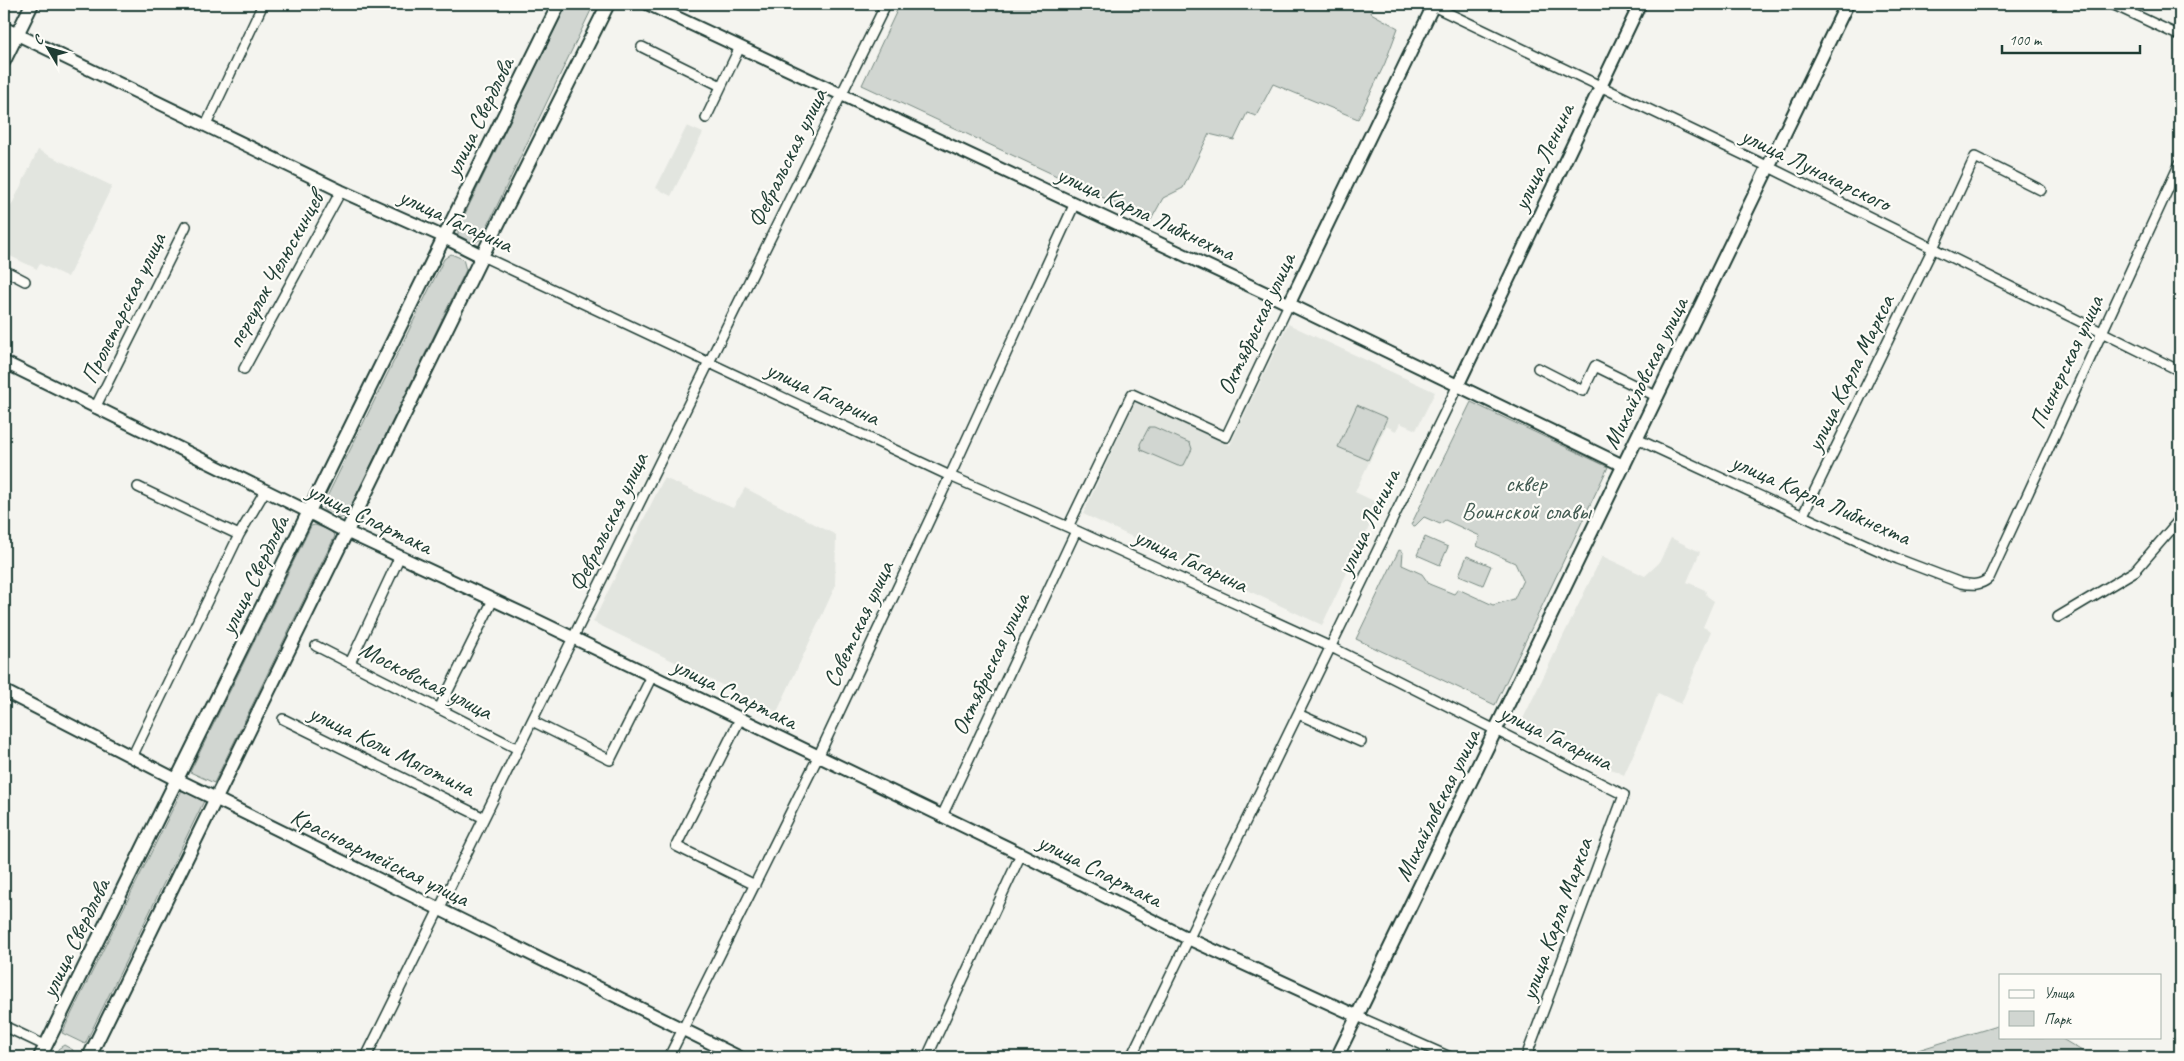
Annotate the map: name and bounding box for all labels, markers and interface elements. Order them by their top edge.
north arrow [22,22,72,72]
scale bar [2002,22,2139,54]
text: С [29,31,48,48]
text: 100 m [2009,31,2043,50]
street label: улица Свердлова [436,51,522,183]
street label: Февральская улица [740,82,834,233]
street label: улица Ленина [1504,97,1582,217]
street label: улица Луначарского [1735,119,1898,219]
street label: улица Карла Либкнехта [1051,158,1241,268]
street label: улица Гагарина [393,180,519,260]
street label: переулок Челюскинцев [220,182,333,353]
street label: Пролетарская улица [74,226,173,388]
street label: Октябрьская улица [1210,246,1303,400]
street label: улица Карла Маркса [1798,289,1901,458]
street label: Пионерская улица [2022,289,2111,433]
street label: Михайловская улица [1595,290,1696,454]
street label: улица Гагарина [760,353,886,433]
street label: улица Карла Либкнехта [1725,445,1916,552]
street label: Февральская улица [561,446,655,597]
street label: улица Ленина [1329,462,1407,582]
park label: сквер Воинской славы [1461,468,1593,526]
street label: улица Спартака [301,474,439,562]
street label: улица Свердлова [211,509,297,641]
street label: улица Гагарина [1128,520,1254,600]
street label: Советская улица [816,555,901,692]
street label: Октябрьская улица [944,586,1037,740]
street label: Московская улица [354,634,499,727]
street label: улица Спартака [666,649,804,737]
street label: улица Коли Мяготина [303,696,481,804]
street label: улица Гагарина [1493,696,1619,778]
street label: Михайловская улица [1387,722,1488,886]
street label: Красноармейская улица [286,801,475,914]
street label: улица Спартака [1031,825,1169,915]
street label: улица Карла Маркса [1512,832,1600,1006]
street label: улица Свердлова [32,872,118,1004]
legend [1999,974,2162,1038]
text: Улица [2044,984,2075,1003]
text: Парк [2044,1010,2072,1029]

